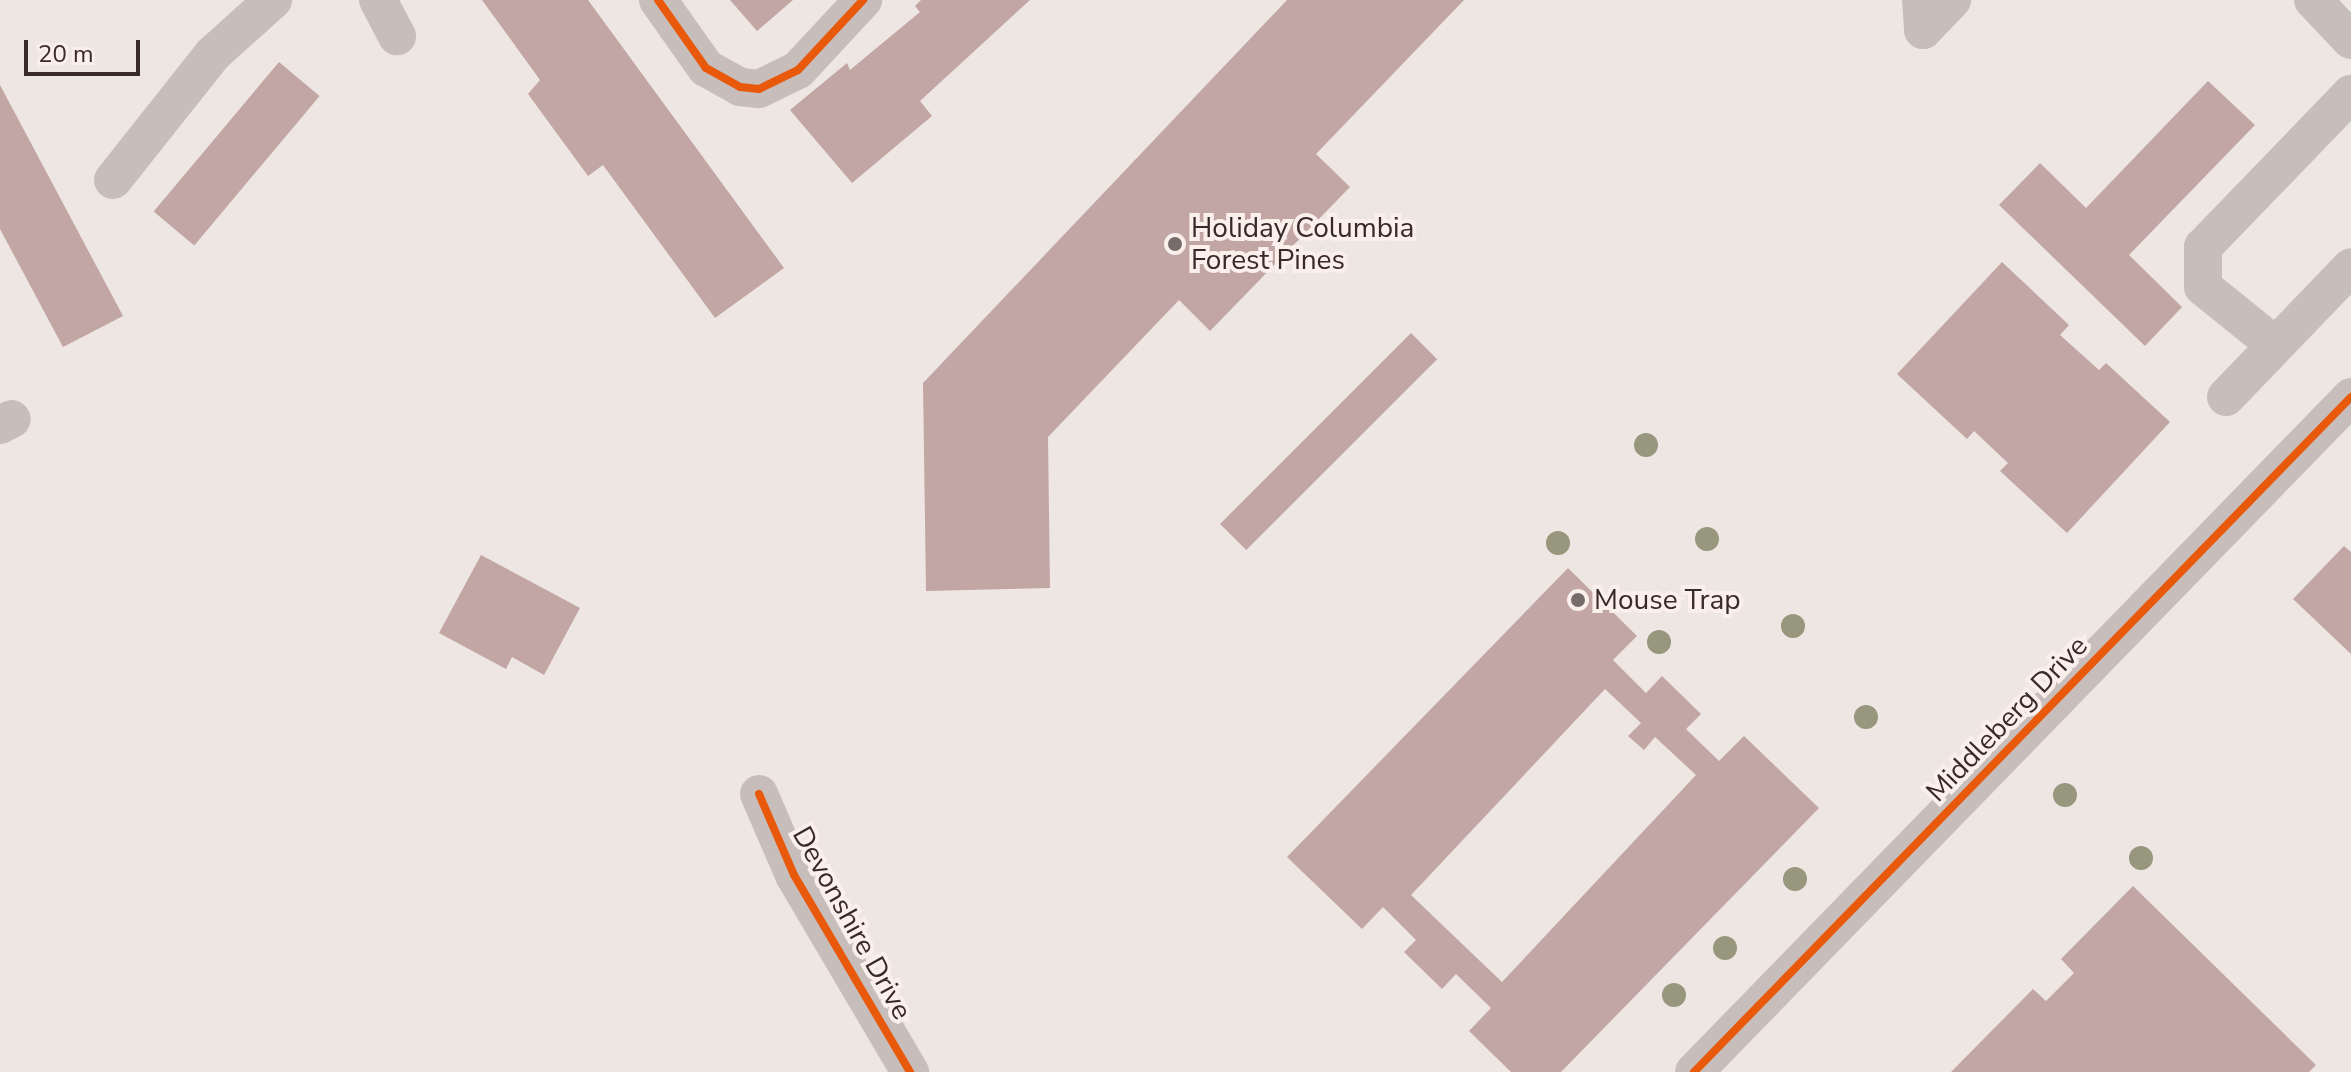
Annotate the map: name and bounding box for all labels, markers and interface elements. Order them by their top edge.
scale bar [28,24,144,74]
text: 20 m [38,38,94,70]
place label: Holiday Columbia Forest Pines [1191,211,1414,277]
marker: Holiday Columbia Forest Pines [1166,235,1184,253]
place label: Mouse Trap [1594,583,1741,617]
marker: Mouse Trap [1569,591,1587,609]
street label: Middleberg Drive [1919,629,2095,809]
street label: Devonshire Drive [785,821,919,1025]

